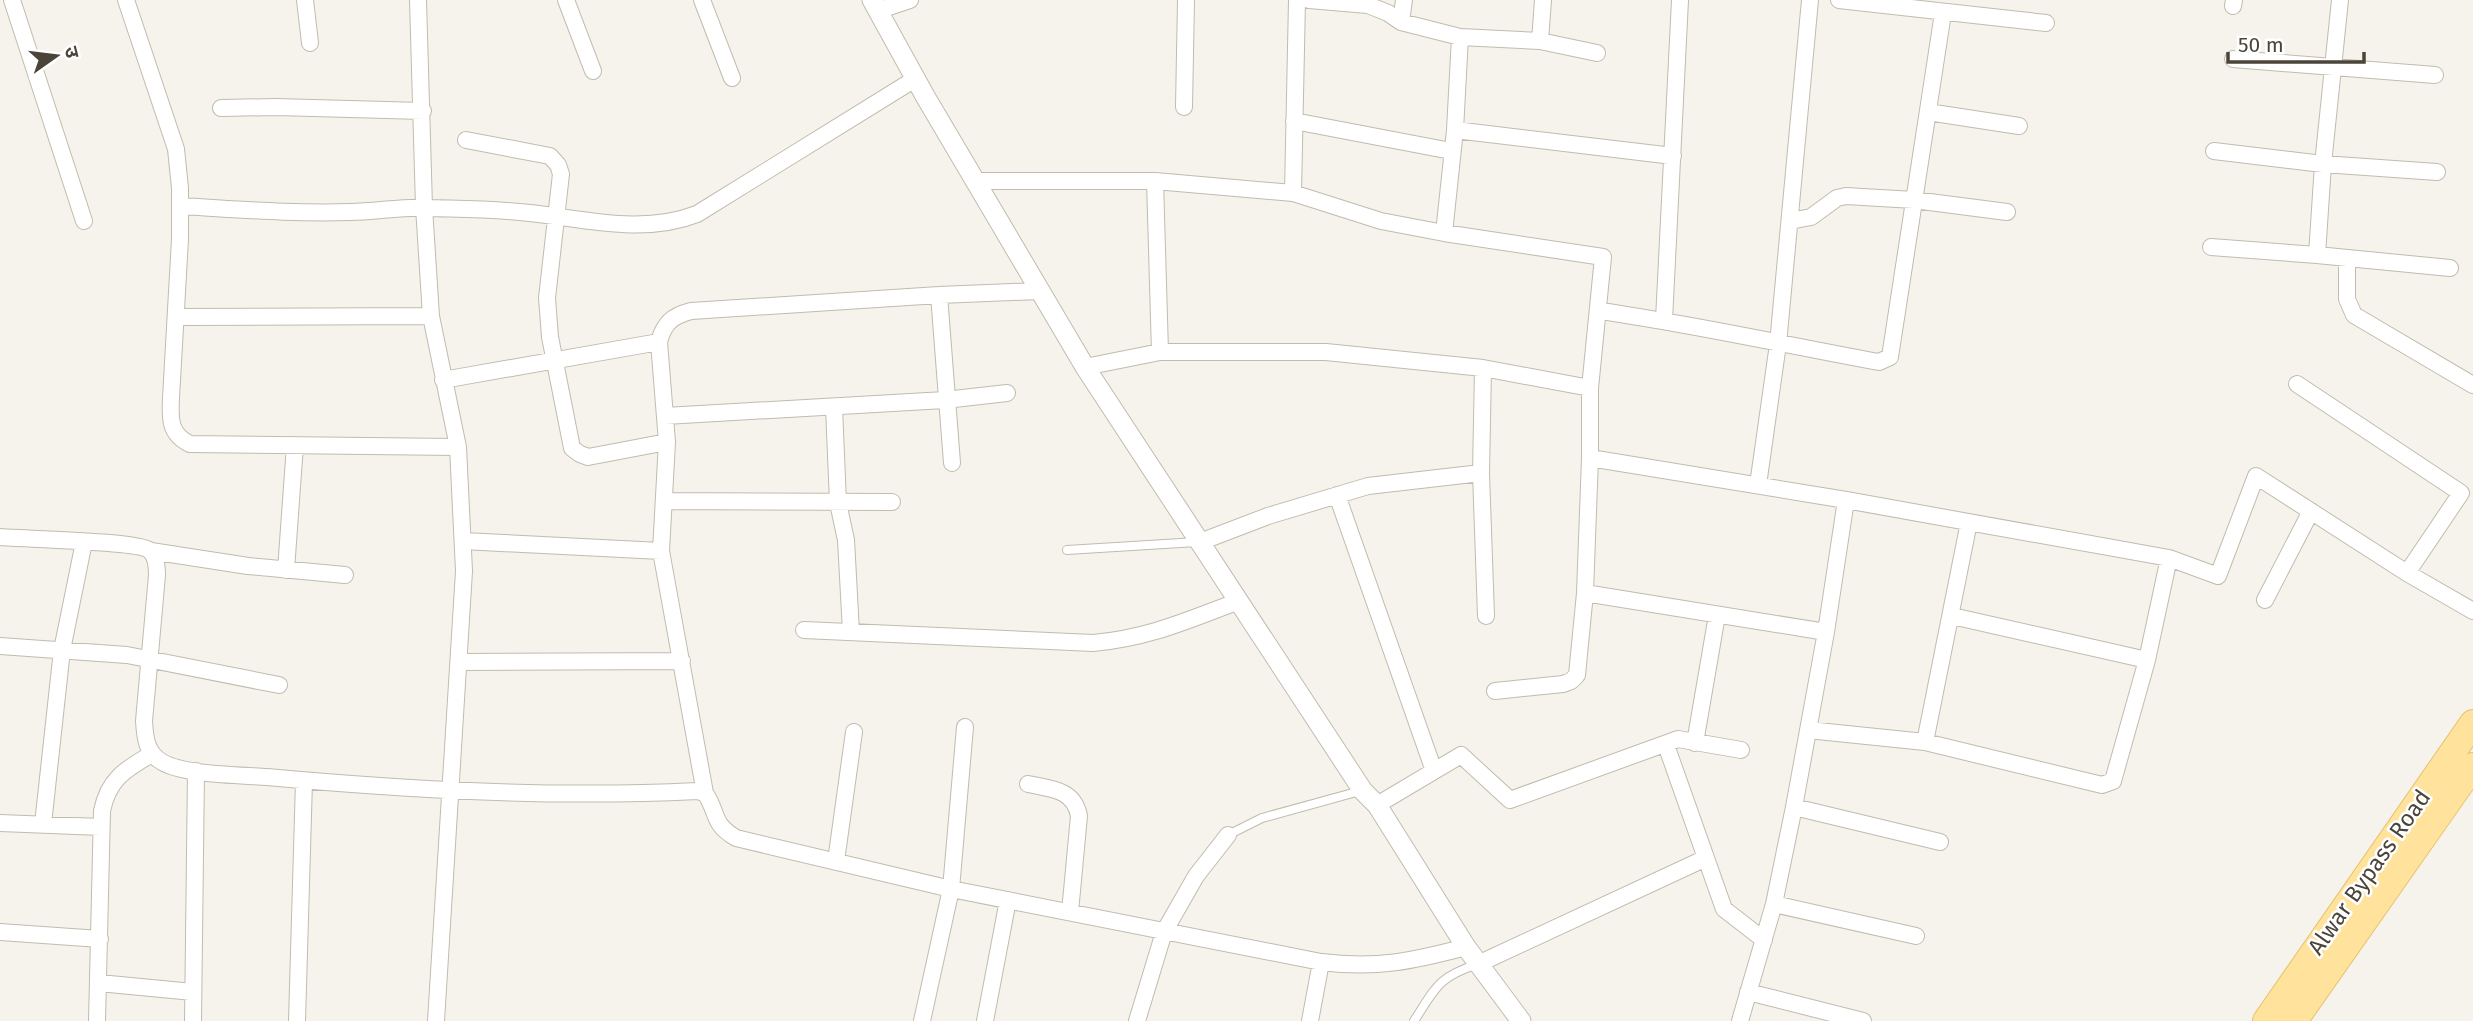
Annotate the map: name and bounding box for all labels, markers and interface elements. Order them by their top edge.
north arrow [21,21,91,91]
scale bar [2228,21,2364,65]
text: 50 m [2238,32,2284,58]
text: उ [60,44,85,61]
street label: Alwar Bypass Road [2302,784,2436,960]

